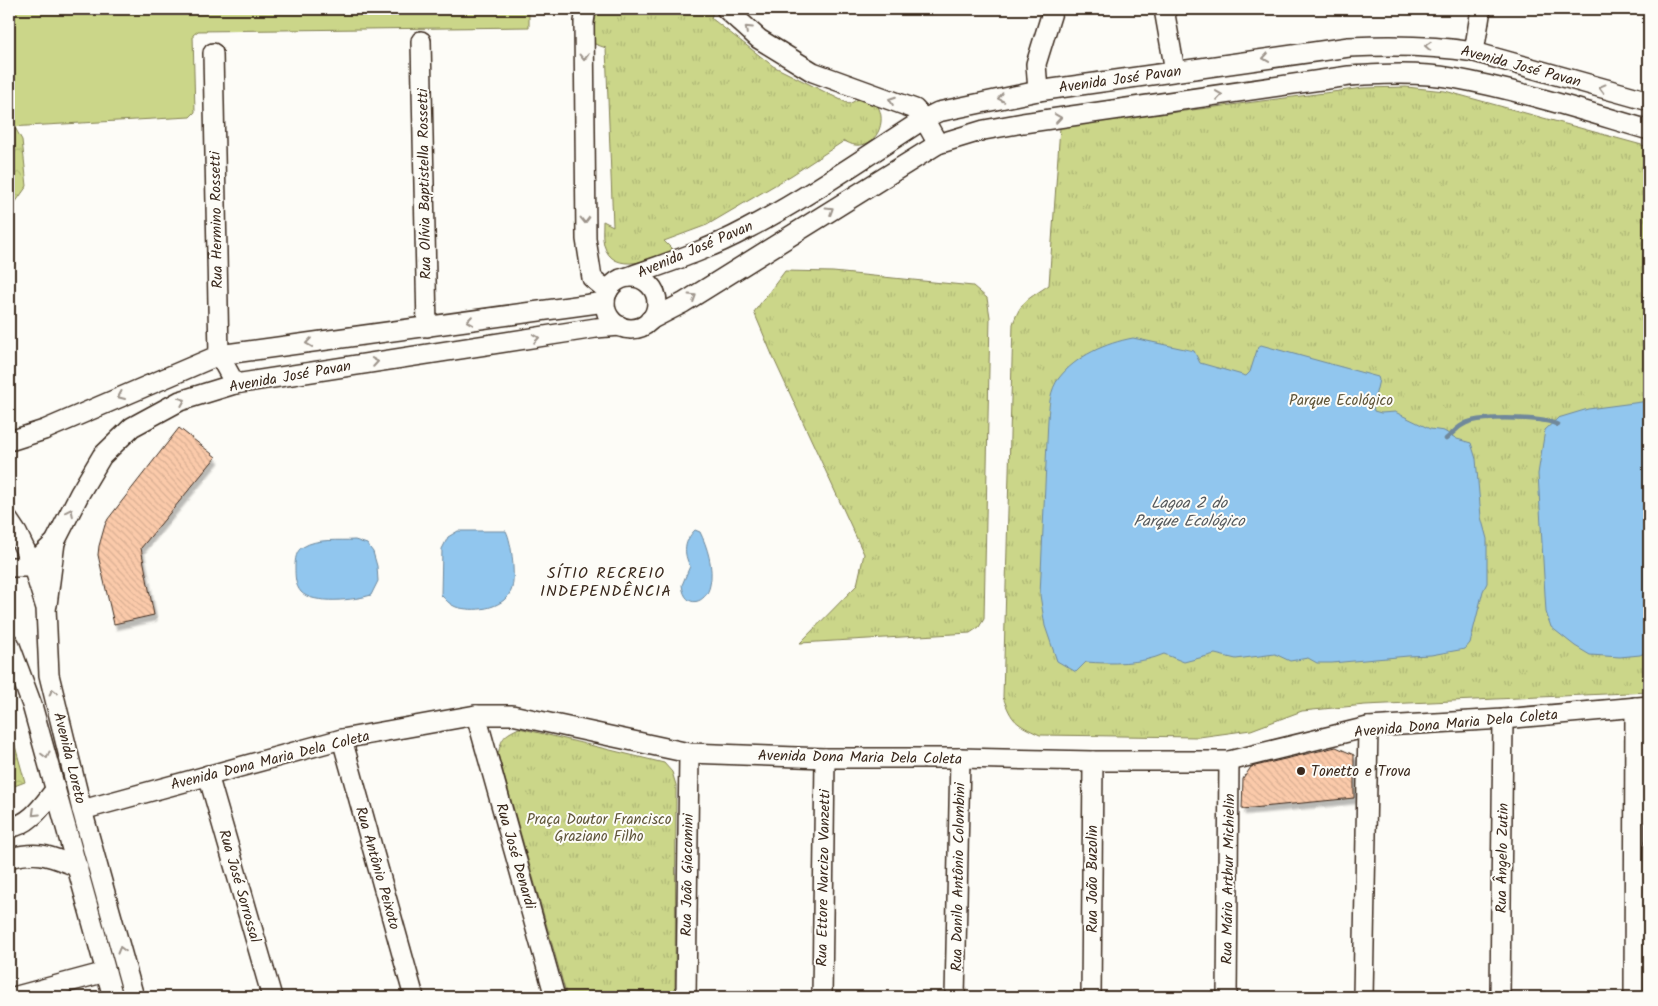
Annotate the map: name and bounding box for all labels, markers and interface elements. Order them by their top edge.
one-way arrow [744,26,753,35]
street label: Avenida José Pavan [1458,39,1584,95]
one-way arrow [1423,41,1431,52]
one-way arrow [1262,53,1270,63]
one-way arrow [579,54,589,62]
street label: Avenida José Pavan [1057,60,1183,100]
one-way arrow [1599,83,1607,93]
street label: Rua Olívia Baptistella Rossetti [411,87,439,280]
one-way arrow [1216,90,1224,101]
one-way arrow [997,92,1006,103]
one-way arrow [889,96,897,106]
one-way arrow [1055,113,1063,124]
street label: Rua Hermino Rossetti [204,150,230,289]
one-way arrow [825,207,834,216]
street label: Avenida José Pavan [634,215,757,285]
one-way arrow [580,216,591,224]
one-way arrow [687,293,696,303]
one-way arrow [466,315,475,325]
one-way arrow [532,333,540,343]
one-way arrow [305,337,314,347]
street label: Avenida José Pavan [227,354,353,400]
one-way arrow [372,357,380,368]
park label: Parque Ecológico [1289,389,1393,413]
one-way arrow [117,390,126,401]
one-way arrow [177,397,186,407]
water label: Lagoa 2 do Parque Ecológico [1133,491,1246,534]
one-way arrow [64,508,74,517]
district label: SÍTIO RECREIO INDEPENDÊNCIA [540,561,672,604]
one-way arrow [48,687,59,696]
street label: Avenida Dona Maria Dela Coleta [1353,703,1559,745]
street label: Avenida Loreto [46,710,92,807]
street label: Avenida Dona Maria Dela Coleta [168,725,372,797]
street label: Avenida Dona Maria Dela Coleta [758,744,962,772]
one-way arrow [40,751,51,760]
place label: Tonetto e Trova [1311,760,1411,784]
marker: Tonetto e Trova [1295,765,1307,777]
street label: Rua Danilo Antônio Colombini [945,781,973,972]
street label: Rua Ettore Narcizo Vanzetti [810,788,838,967]
street label: Rua Mário Arthur Michielin [1216,793,1242,965]
street label: Rua José Denardi [488,800,542,913]
street label: Rua Ângelo Zutin [1490,803,1516,913]
street label: Rua Antônio Peixoto [348,804,406,933]
one-way arrow [32,808,41,817]
park label: Praça Doutor Francisco Graziano Filho [526,808,672,849]
street label: Rua João Giacomini [675,812,701,937]
street label: Rua João Buzolin [1081,825,1105,933]
street label: Rua José Sorrossal [211,827,267,946]
one-way arrow [117,947,127,955]

